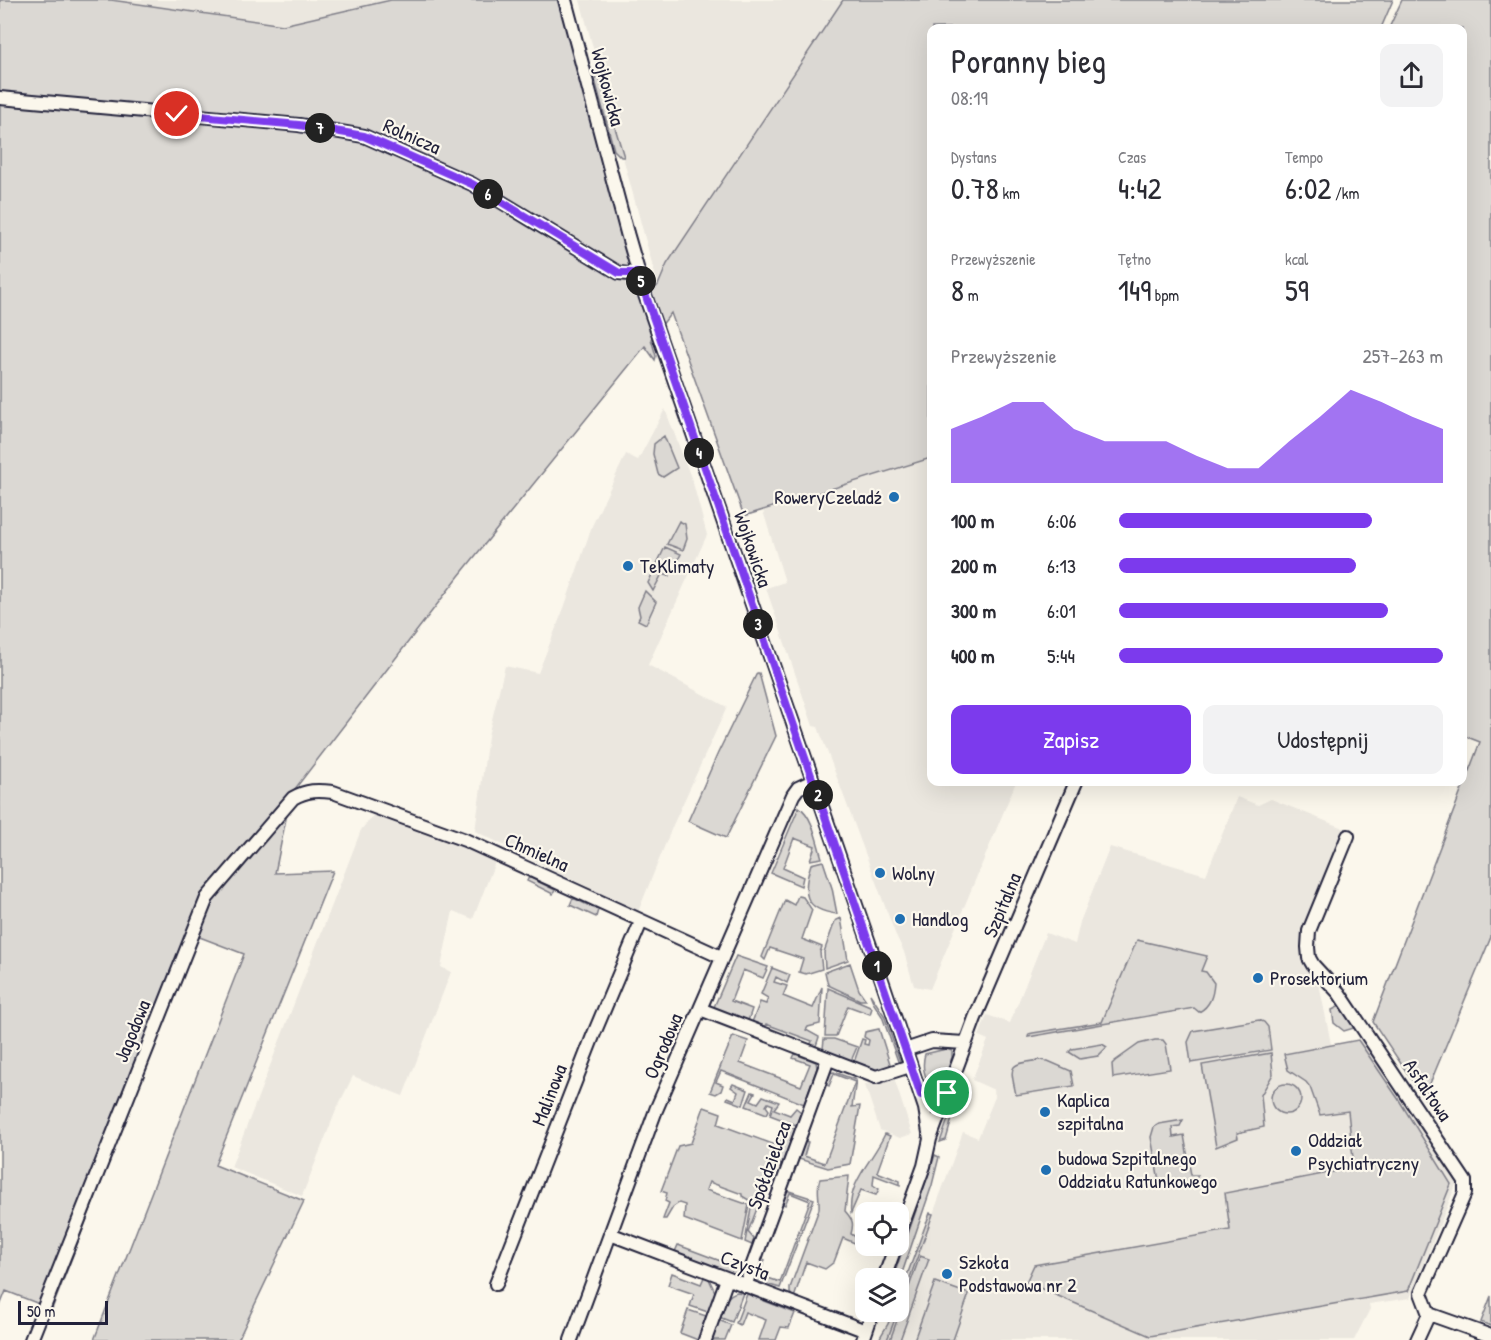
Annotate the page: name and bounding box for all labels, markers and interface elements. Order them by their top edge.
text: Poranny bieg [951,39,1106,83]
button: share [1380,44,1443,107]
street label: Wojkowicka [585,45,632,129]
text: 08:19 [951,84,988,111]
pin [151,88,202,139]
icon: check [160,97,193,130]
street label: Rolnicza [379,111,445,160]
pin: 7 [305,113,335,143]
text: 7 [316,117,324,139]
text: Dystans [951,146,997,168]
text: Czas [1118,146,1146,168]
text: Tempo [1285,146,1323,168]
text: 0.78 [951,168,999,208]
text: 4:42 [1118,168,1162,208]
text: 6:02 [1285,168,1331,208]
pin: 6 [473,179,503,209]
text: km [999,182,1020,204]
text: /km [1331,182,1359,204]
text: 6 [485,183,491,205]
text: Przewyższenie [951,248,1036,270]
text: Tętno [1118,248,1151,270]
text: kcal [1285,248,1308,270]
pin: 5 [626,266,656,296]
text: 5 [638,270,644,292]
text: 8 [951,270,964,310]
text: 149 [1118,270,1151,310]
text: 59 [1285,270,1309,310]
text: m [964,284,979,306]
text: bpm [1151,284,1179,306]
text: Przewyższenie [951,342,1057,369]
text: 257–263 m [1362,342,1443,369]
pin: 4 [684,438,714,468]
text: 4 [696,442,702,464]
place label: RoweryCzeladź [774,483,882,510]
marker: RoweryCzeladź [887,490,901,504]
street label: Wojkowicka [728,507,779,591]
text: 100 m [951,507,994,534]
text: 6:06 [1047,507,1077,534]
place label: TeKlimaty [640,552,714,579]
text: 200 m [951,552,996,579]
text: 6:13 [1047,552,1076,579]
marker: TeKlimaty [621,559,635,573]
text: 300 m [951,597,996,624]
text: 6:01 [1047,597,1076,624]
pin: 3 [743,609,773,639]
text: 3 [754,613,762,635]
text: 400 m [951,642,995,669]
text: 5:44 [1047,642,1075,669]
button: Zapisz [951,705,1191,774]
button: Udostępnij [1203,705,1443,774]
pin: 2 [803,780,833,810]
text: 2 [814,784,822,806]
street label: Chmielna [501,825,574,878]
place label: Wolny [892,859,935,886]
marker: Wolny [873,866,887,880]
street label: Szpitalna [976,868,1027,941]
place label: Handlog [912,905,968,932]
marker: Handlog [893,912,907,926]
pin: 1 [862,951,892,981]
text: 1 [874,955,880,977]
place label: Prosektorium [1270,964,1368,991]
marker: Prosektorium [1251,971,1265,985]
street label: Jagodowa [107,995,156,1066]
street label: Ogrodowa [637,1009,688,1083]
street label: Asfaltowa [1398,1053,1459,1126]
street label: Malinowa [525,1060,573,1129]
pin [921,1067,972,1118]
icon: arrive [930,1076,963,1109]
place label: Kaplica szpitalna [1057,1086,1123,1136]
marker: Kaplica szpitalna [1038,1105,1052,1119]
street label: Spółdzielcza [740,1117,797,1213]
place label: Oddział Psychiatryczny [1308,1126,1419,1176]
place label: budowa Szpitalnego Oddziału Ratunkowego [1058,1144,1217,1194]
marker: Oddział Psychiatryczny [1289,1144,1303,1158]
marker: budowa Szpitalnego Oddziału Ratunkowego [1039,1163,1053,1177]
map controls [855,1202,909,1322]
button: locate [855,1202,909,1256]
street label: Czysta [717,1243,774,1286]
place label: Szkoła Podstawowa nr 2 [959,1248,1077,1298]
marker: Szkoła Podstawowa nr 2 [940,1267,954,1281]
button: layers [855,1268,909,1322]
scale bar [18,1298,108,1326]
text: 50 m [27,1300,56,1322]

